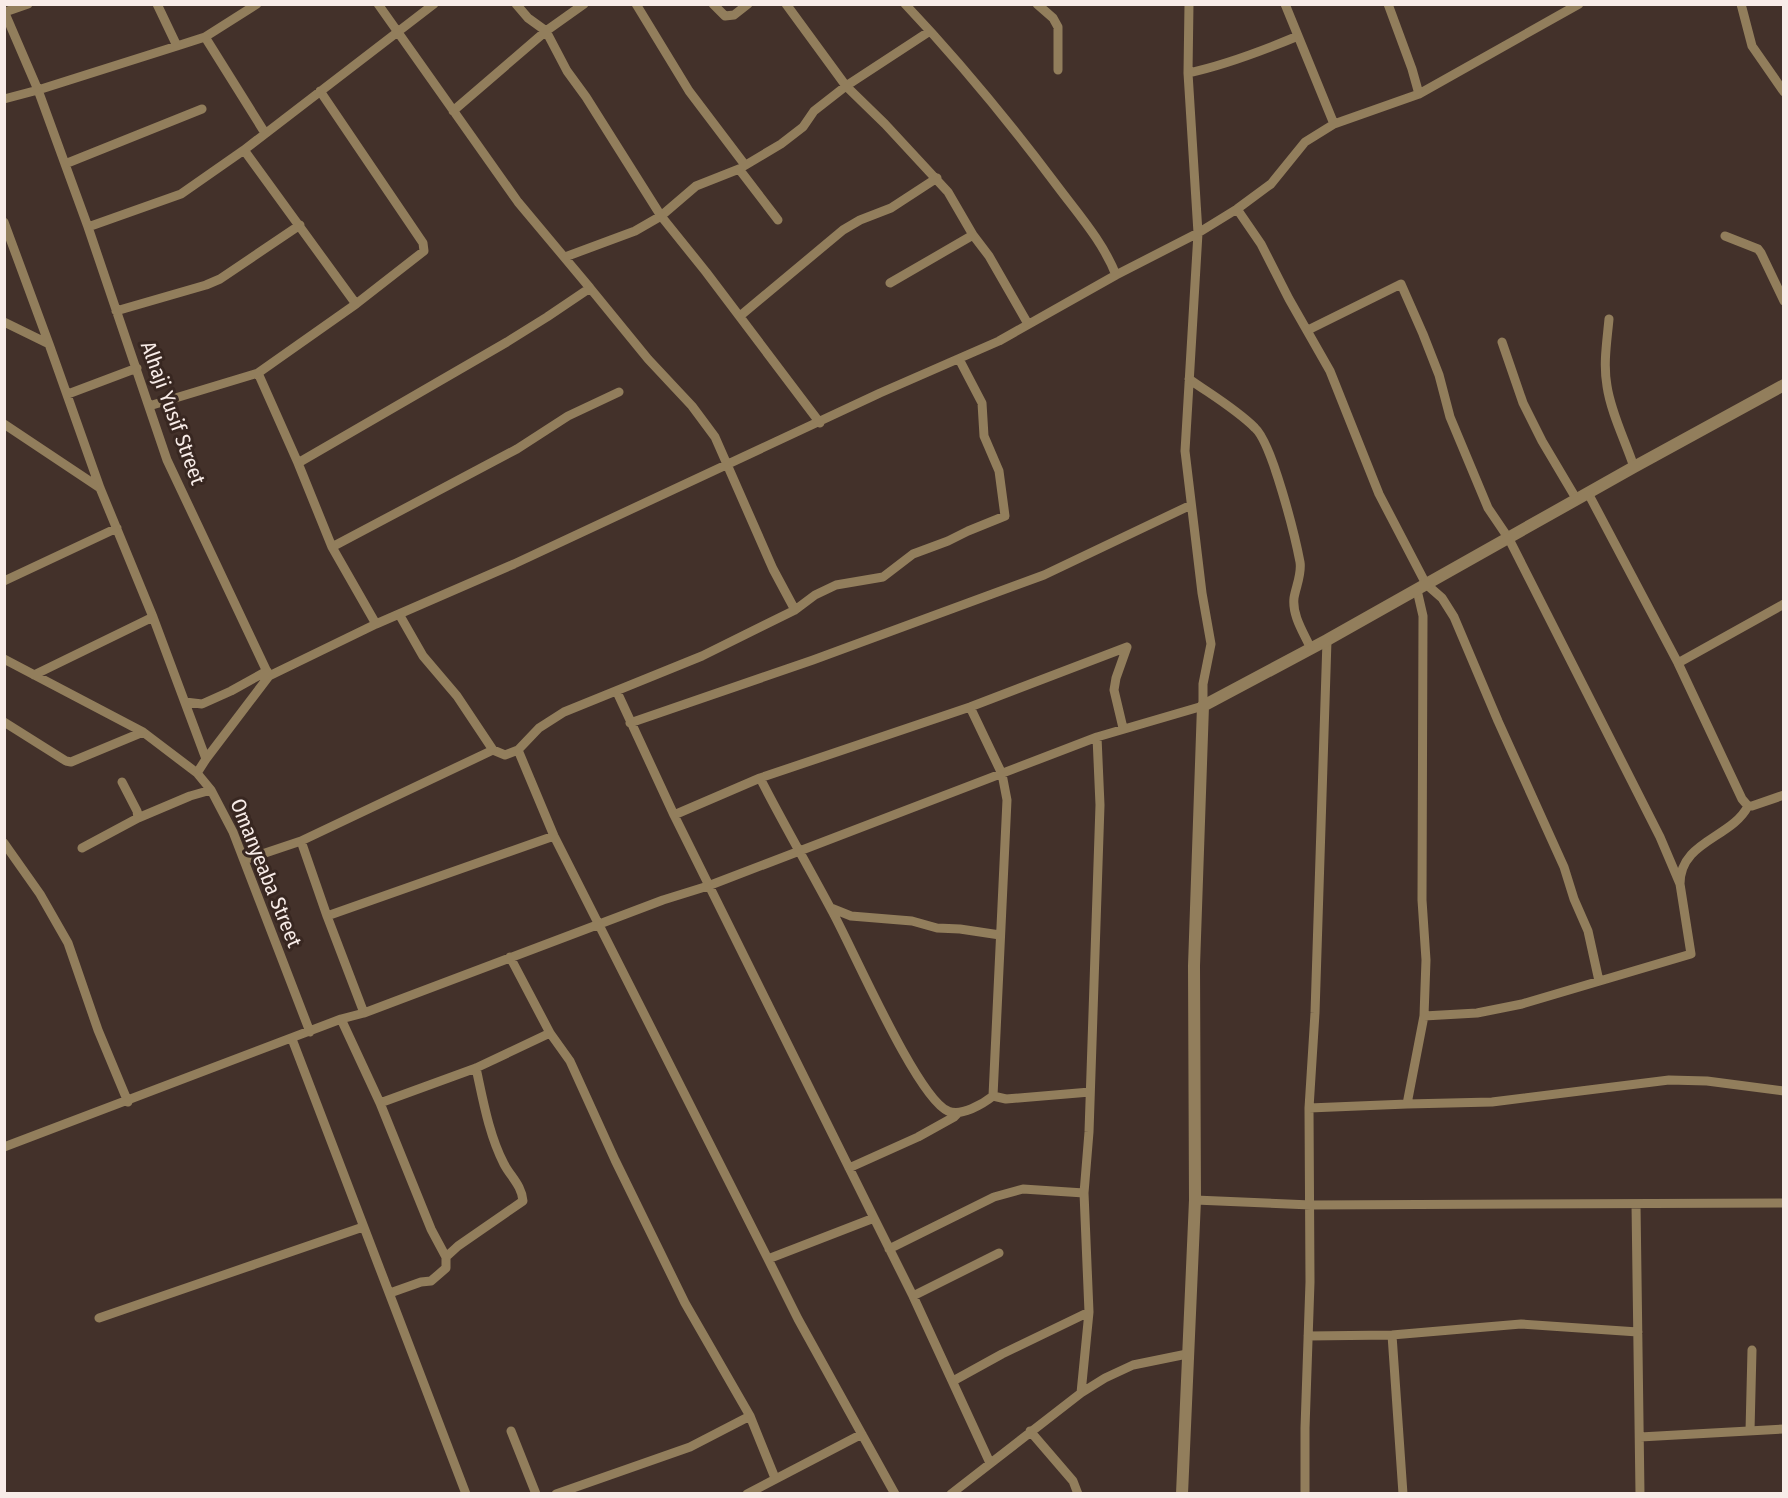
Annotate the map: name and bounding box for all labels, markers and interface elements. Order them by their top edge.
street label: Alhaji Yusif Street [135,338,211,488]
street label: Omanyeaba Street [224,795,308,951]

